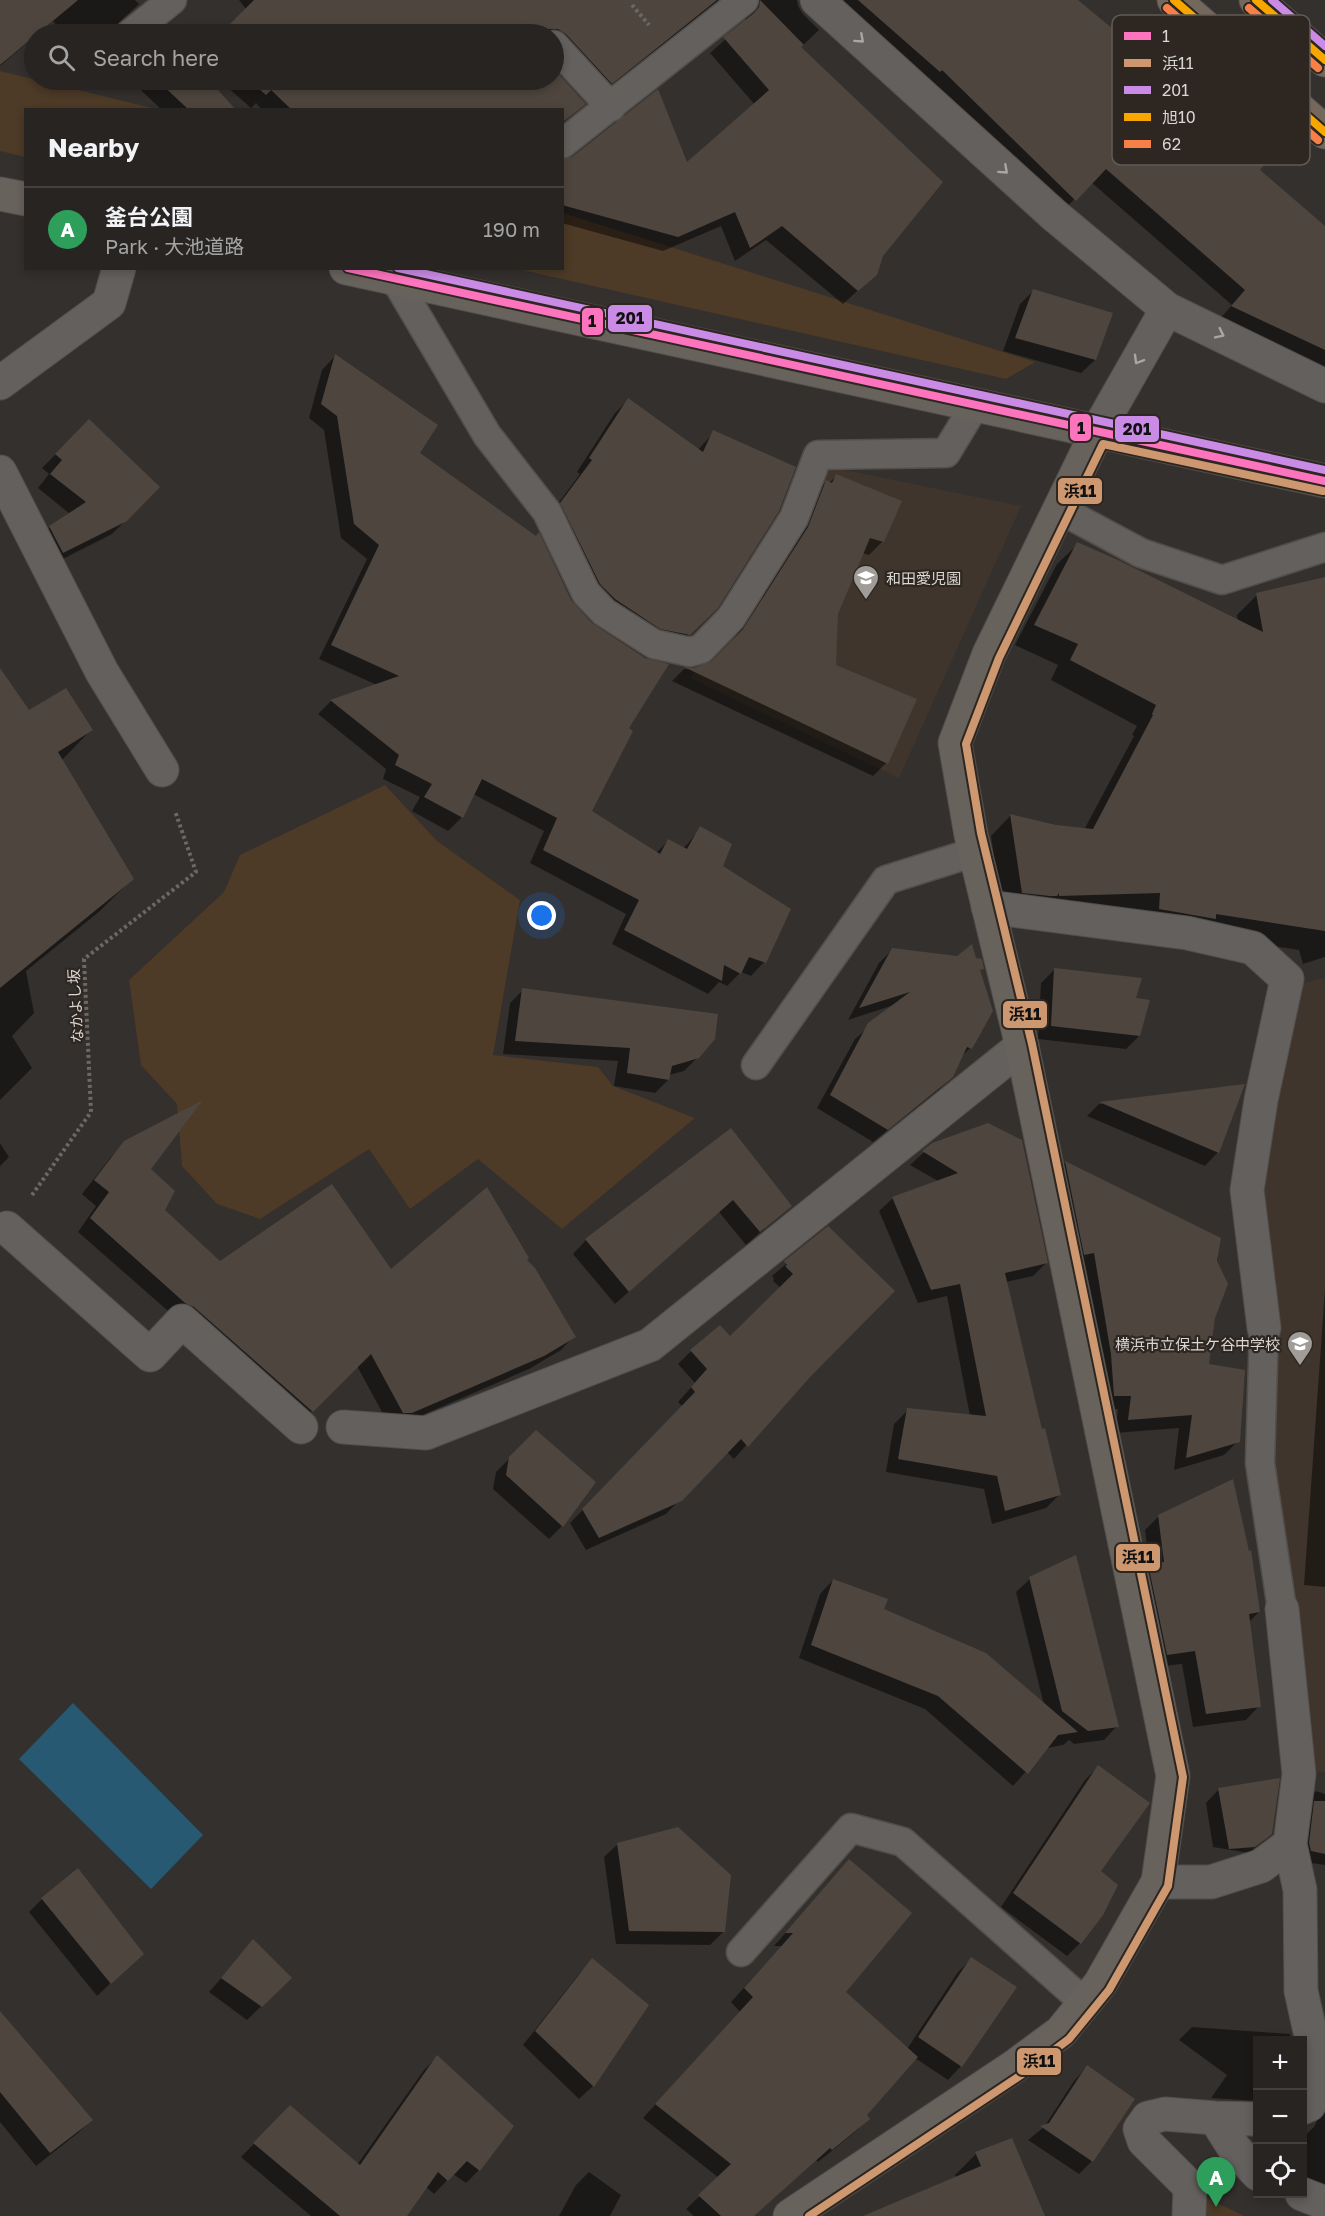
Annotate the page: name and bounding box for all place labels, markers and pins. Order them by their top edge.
school or university icon: 和田愛児園 [851,563,881,601]
place label: 和田愛児園 [886,569,961,587]
school or university icon: 横浜市立保土ケ谷中学校 [1285,1329,1315,1367]
place label: 横浜市立保土ケ谷中学校 [1115,1335,1280,1353]
pin: A [1196,2158,1236,2207]

